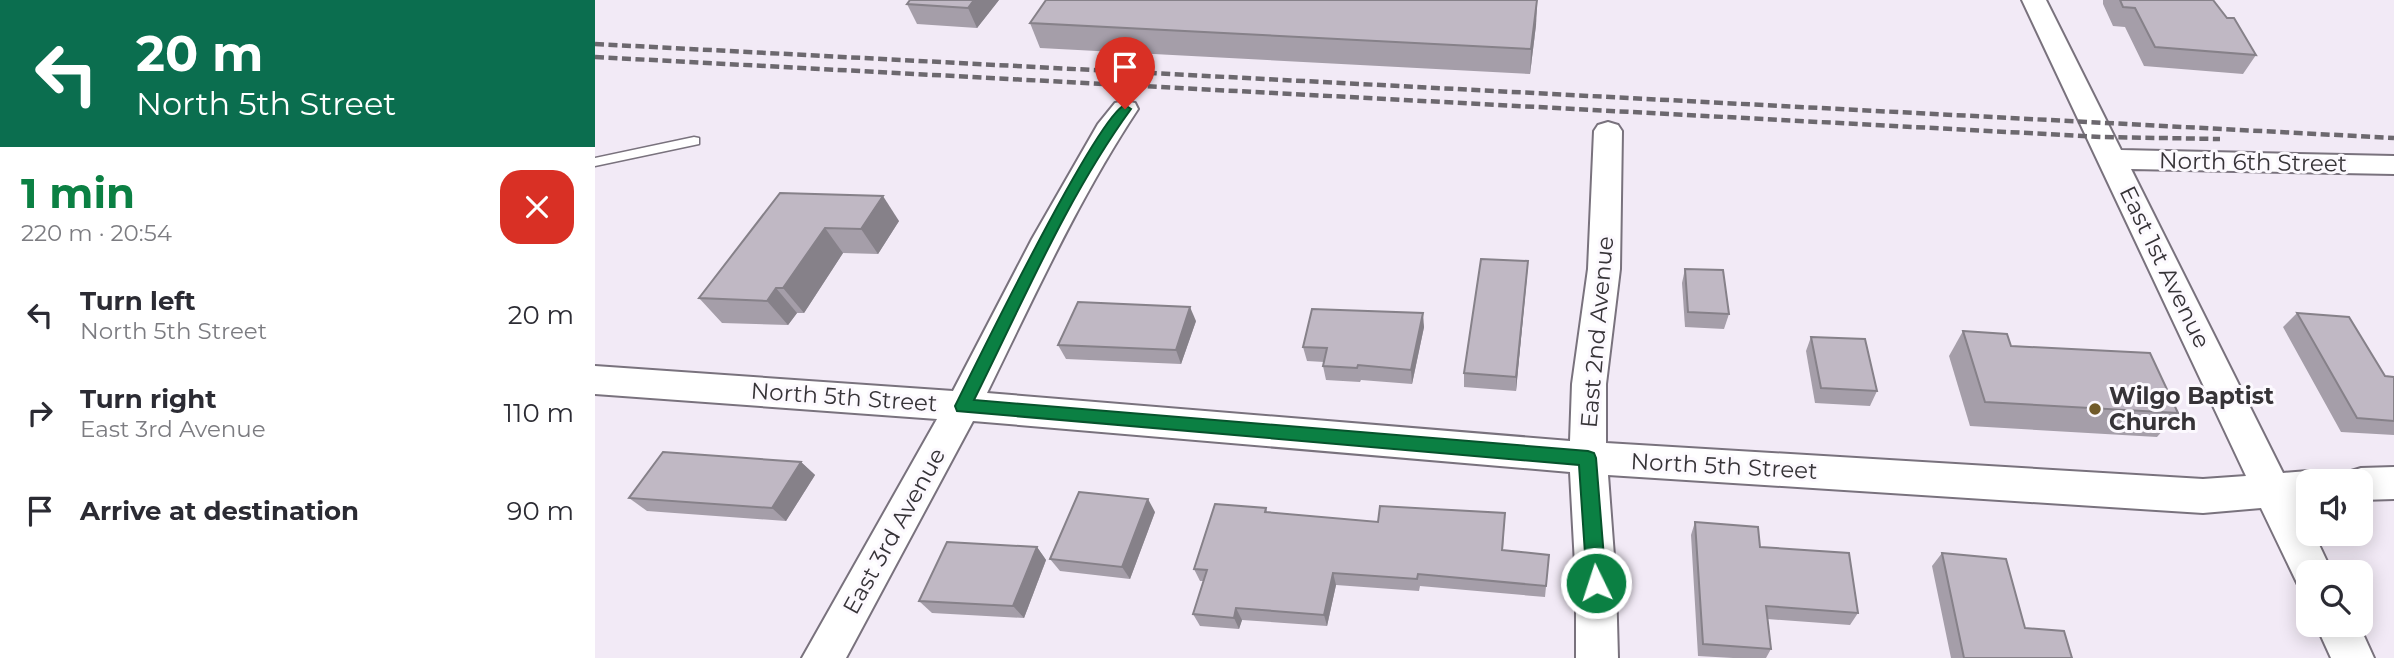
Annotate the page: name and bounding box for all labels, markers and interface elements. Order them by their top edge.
text: 20 m [136,24,263,83]
icon: left [21,28,112,119]
pin [1095,37,1155,109]
icon: arrive [1106,48,1144,86]
text: North 5th Street [136,84,396,123]
street label: North 6th Street [2159,146,2347,178]
text: 1 min [21,167,135,219]
button: close [500,170,574,244]
street label: East 1st Avenue [2114,181,2216,353]
text: 220 m · 20:54 [21,219,172,247]
street label: East 2nd Avenue [1575,235,1619,429]
text: Turn left [80,285,196,317]
icon: left [21,296,59,334]
text: 20 m [508,299,574,331]
text: North 5th Street [80,317,267,345]
street label: North 5th Street [750,377,938,417]
place label: Wilgo Baptist Church [2109,382,2274,436]
text: Turn right [80,383,216,415]
icon: right [21,394,59,432]
text: 110 m [504,397,574,429]
marker: Wilgo Baptist Church [2087,401,2103,417]
text: East 3rd Avenue [80,415,266,443]
street label: East 3rd Avenue [837,443,951,619]
street label: North 5th Street [1630,447,1818,485]
map controls [2296,469,2373,637]
button: sound [2296,469,2373,546]
icon: arrive [21,492,59,530]
text: Arrive at destination [80,495,359,527]
text: 90 m [507,495,574,527]
position arrow [1559,546,1633,620]
button: search [2296,560,2373,637]

